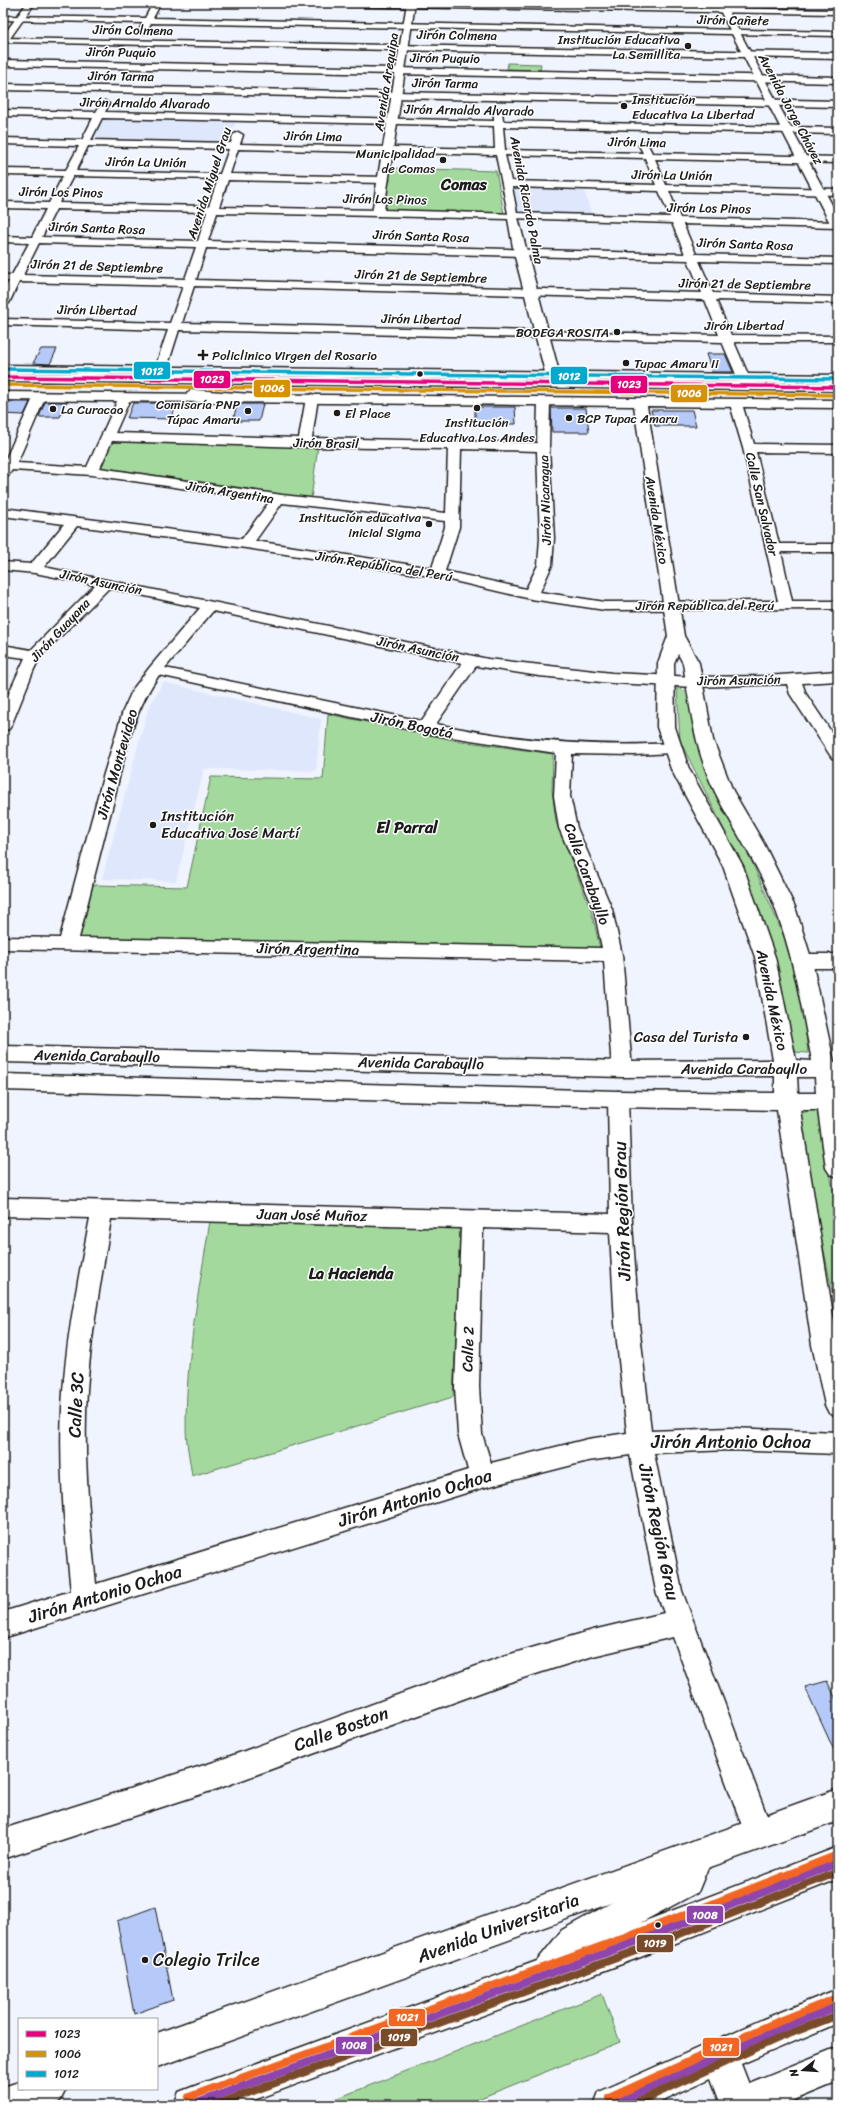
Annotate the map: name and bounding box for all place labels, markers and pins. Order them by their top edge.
place label: Institución Educativa La Semillita [557,28,680,66]
marker: Institución Educativa La Semillita [683,41,693,51]
place label: Institución Educativa La Libertad [631,88,755,126]
marker: Institución Educativa La Libertad [619,101,629,111]
place label: Municipalidad de Comas [356,142,436,180]
marker: Municipalidad de Comas [438,155,448,165]
place label: BODEGA ROSITA [516,321,609,344]
marker: BODEGA ROSITA [612,327,622,337]
place label: Policlinico Virgen del Rosario [212,344,377,367]
marker: Policlinico Virgen del Rosario [197,349,209,361]
place label: Tupac Amaru Ii [634,352,719,375]
marker: Tupac Amaru Ii [621,358,631,368]
unlabelled marker [415,369,425,379]
place label: Comisaría PNP Túpac Amaru [156,393,241,431]
place label: La Curacao [61,398,124,421]
place label: El Place [345,402,391,425]
marker: Institución Educativa Los Andes [472,403,482,413]
marker: La Curacao [48,404,58,414]
marker: Comisaría PNP Túpac Amaru [243,406,253,416]
place label: BCP Tupac Amaru [577,407,678,430]
marker: El Place [332,408,342,418]
place label: Institución Educativa Los Andes [419,411,535,449]
marker: BCP Tupac Amaru [564,413,574,423]
place label: Institución educativa inicial Sigma [298,506,421,544]
marker: Institución educativa inicial Sigma [424,519,434,529]
place label: Institución Educativa José Martí [160,803,301,846]
marker: Institución Educativa José Martí [148,820,158,830]
place label: Casa del Turista [634,1024,738,1050]
marker: Casa del Turista [741,1032,751,1042]
unlabelled marker [653,1920,663,1930]
place label: Colegio Trilce [153,1944,260,1976]
marker: Colegio Trilce [140,1955,150,1965]

